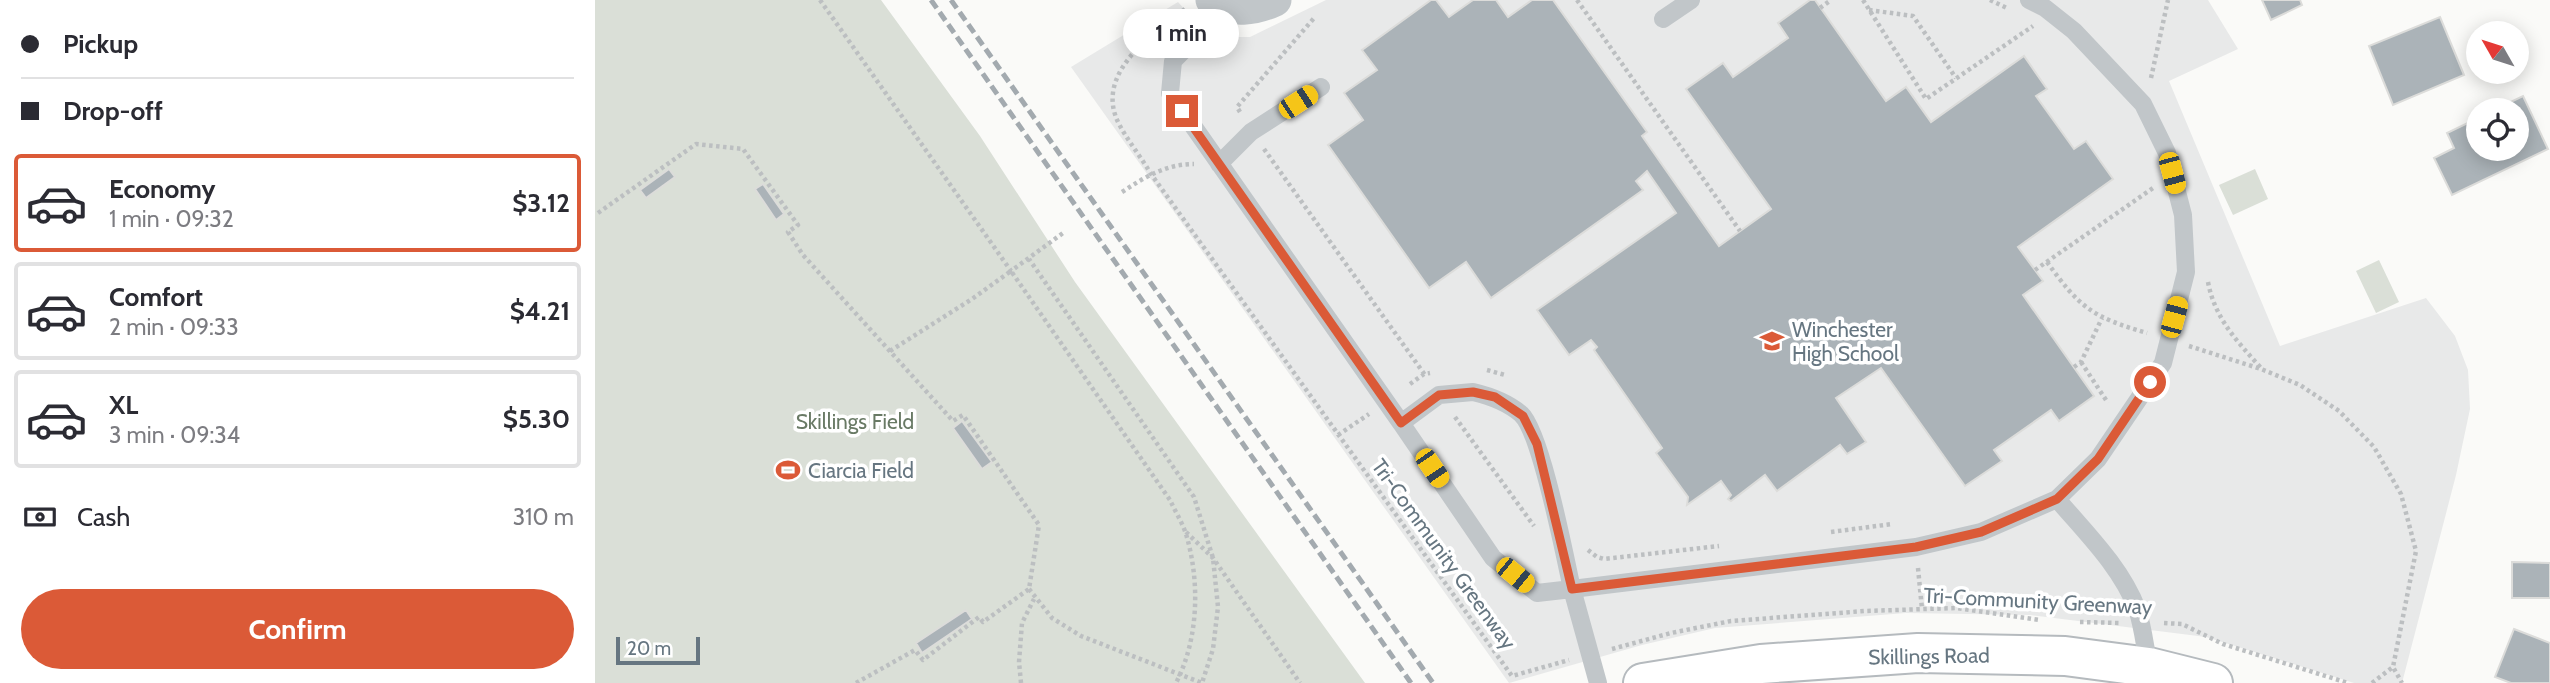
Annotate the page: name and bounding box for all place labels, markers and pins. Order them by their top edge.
place label: Winchester High School [1792,317,1899,366]
school or university icon: Winchester High School [1758,327,1786,355]
sports icon: Ciarcia Field [774,456,802,484]
place label: Ciarcia Field [808,458,914,483]

